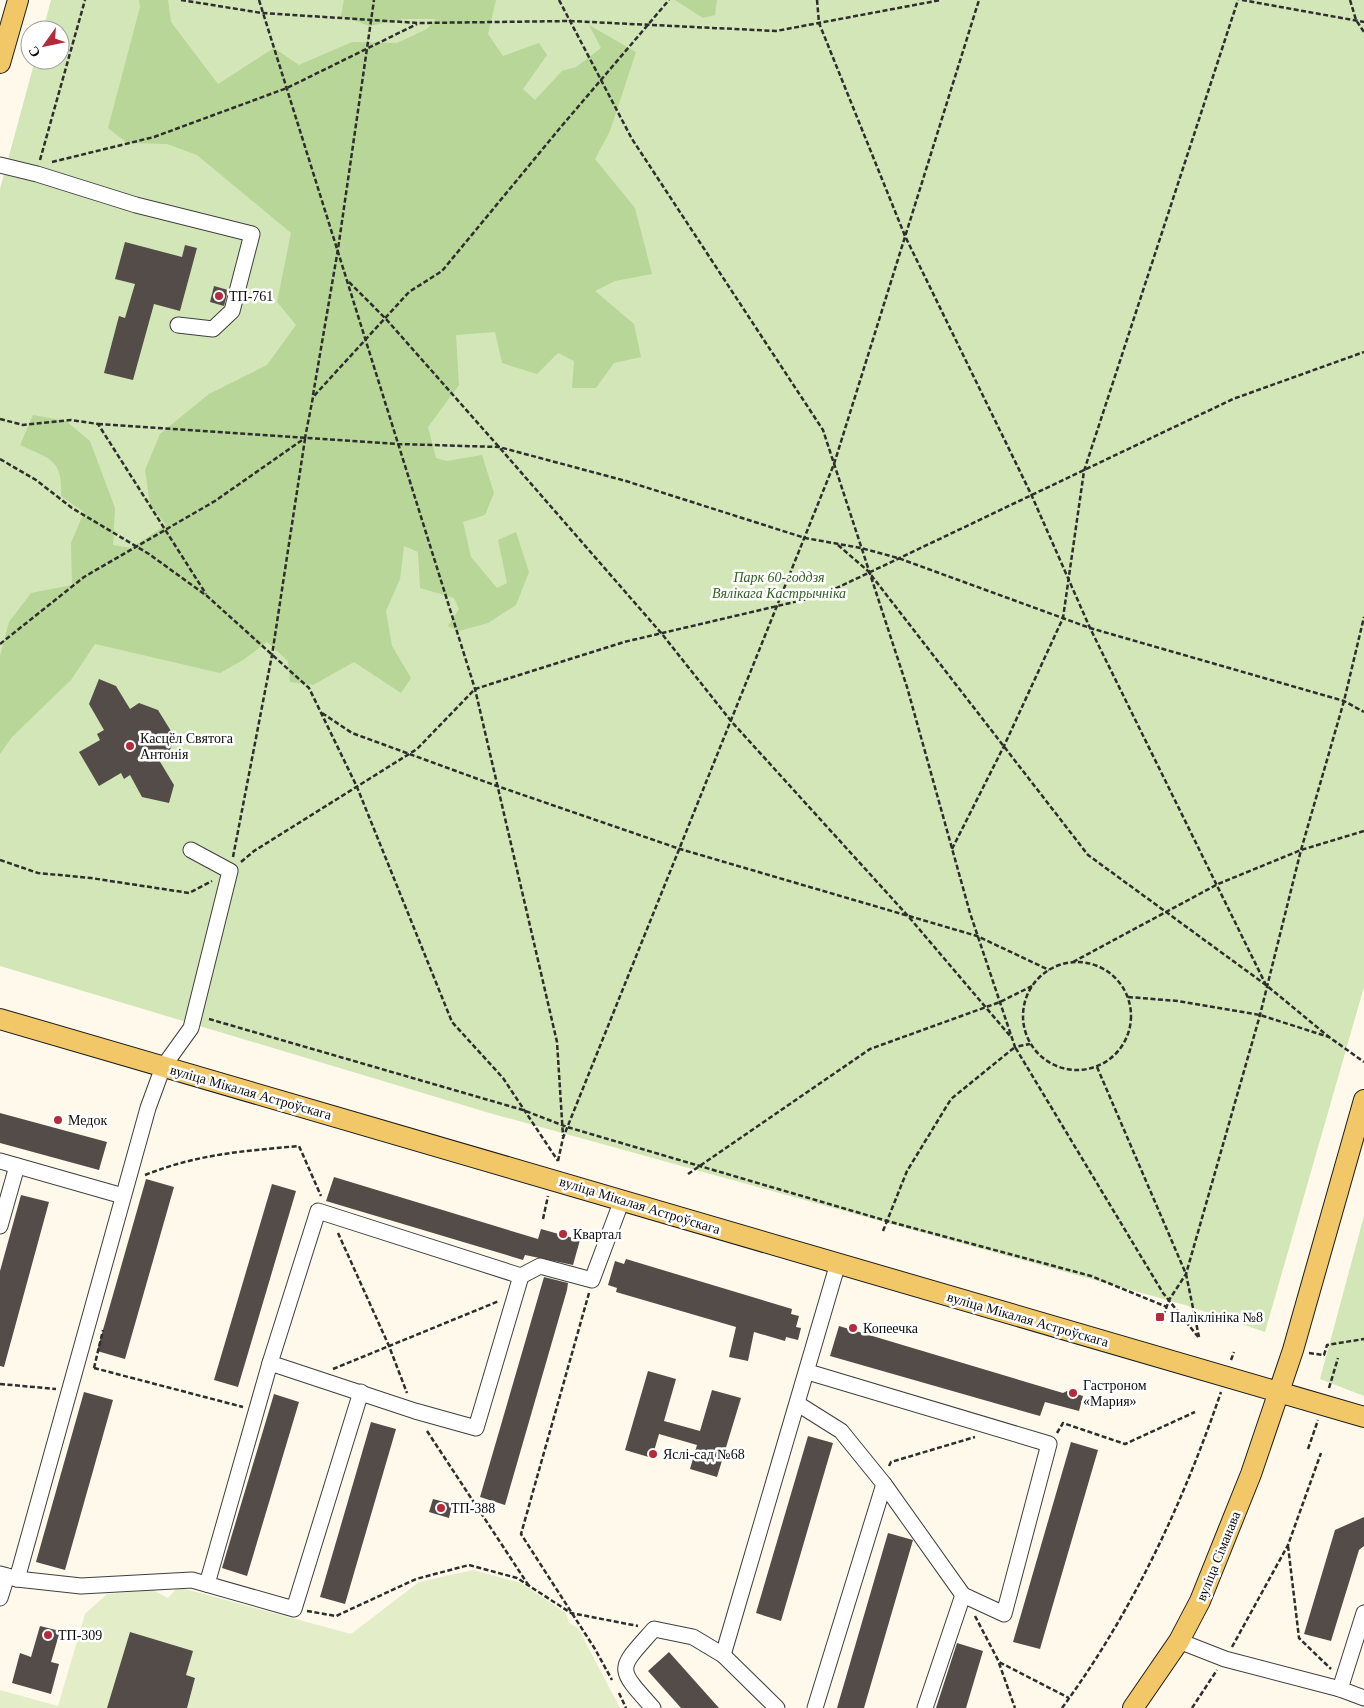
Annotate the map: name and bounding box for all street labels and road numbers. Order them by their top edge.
street label: вуліца Мікалая Астроўскага [168,1062,334,1123]
street label: вуліца Мікалая Астроўскага [558,1174,723,1237]
street label: вуліца Мікалая Астроўскага [945,1289,1111,1350]
street label: вуліца Сіманава [1194,1509,1244,1603]

